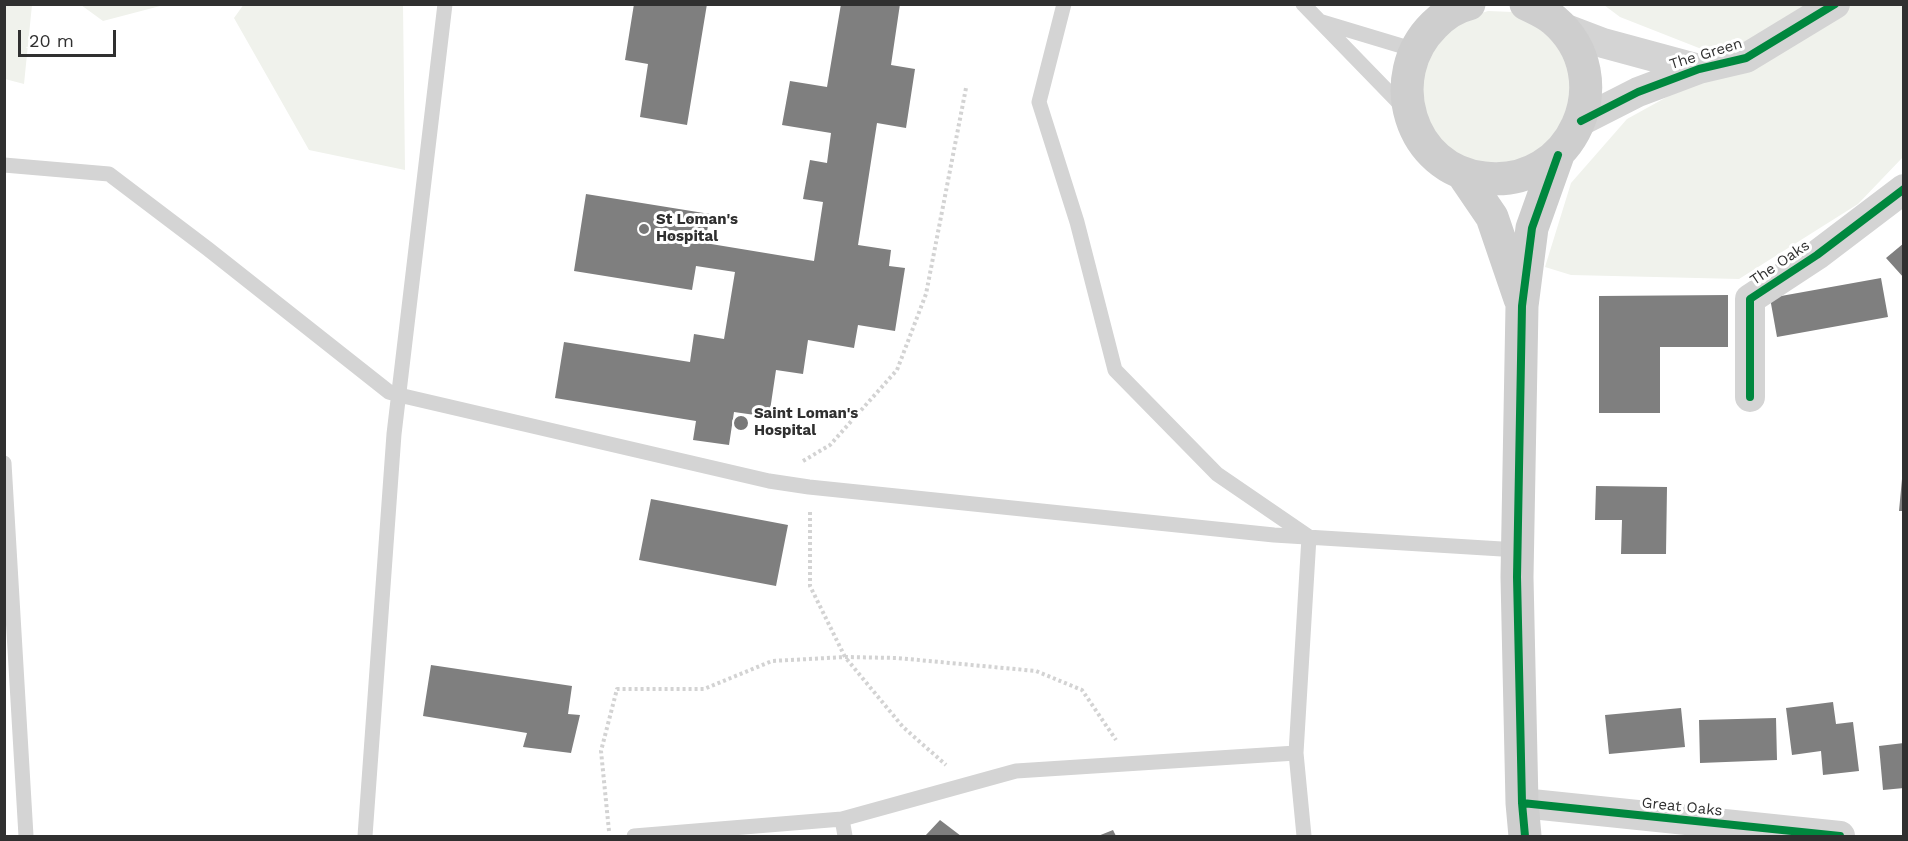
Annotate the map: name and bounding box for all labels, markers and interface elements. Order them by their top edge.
scale bar [21,18,118,56]
text: 20 m [29,30,74,51]
street label: The Green [1667,34,1745,74]
place label: St Loman's Hospital [656,211,738,246]
marker: St Loman's Hospital [637,222,651,236]
street label: The Oaks [1747,237,1813,289]
place label: Saint Loman's Hospital [754,405,858,440]
marker: Saint Loman's Hospital [732,414,750,432]
street label: Great Oaks [1641,794,1723,820]

